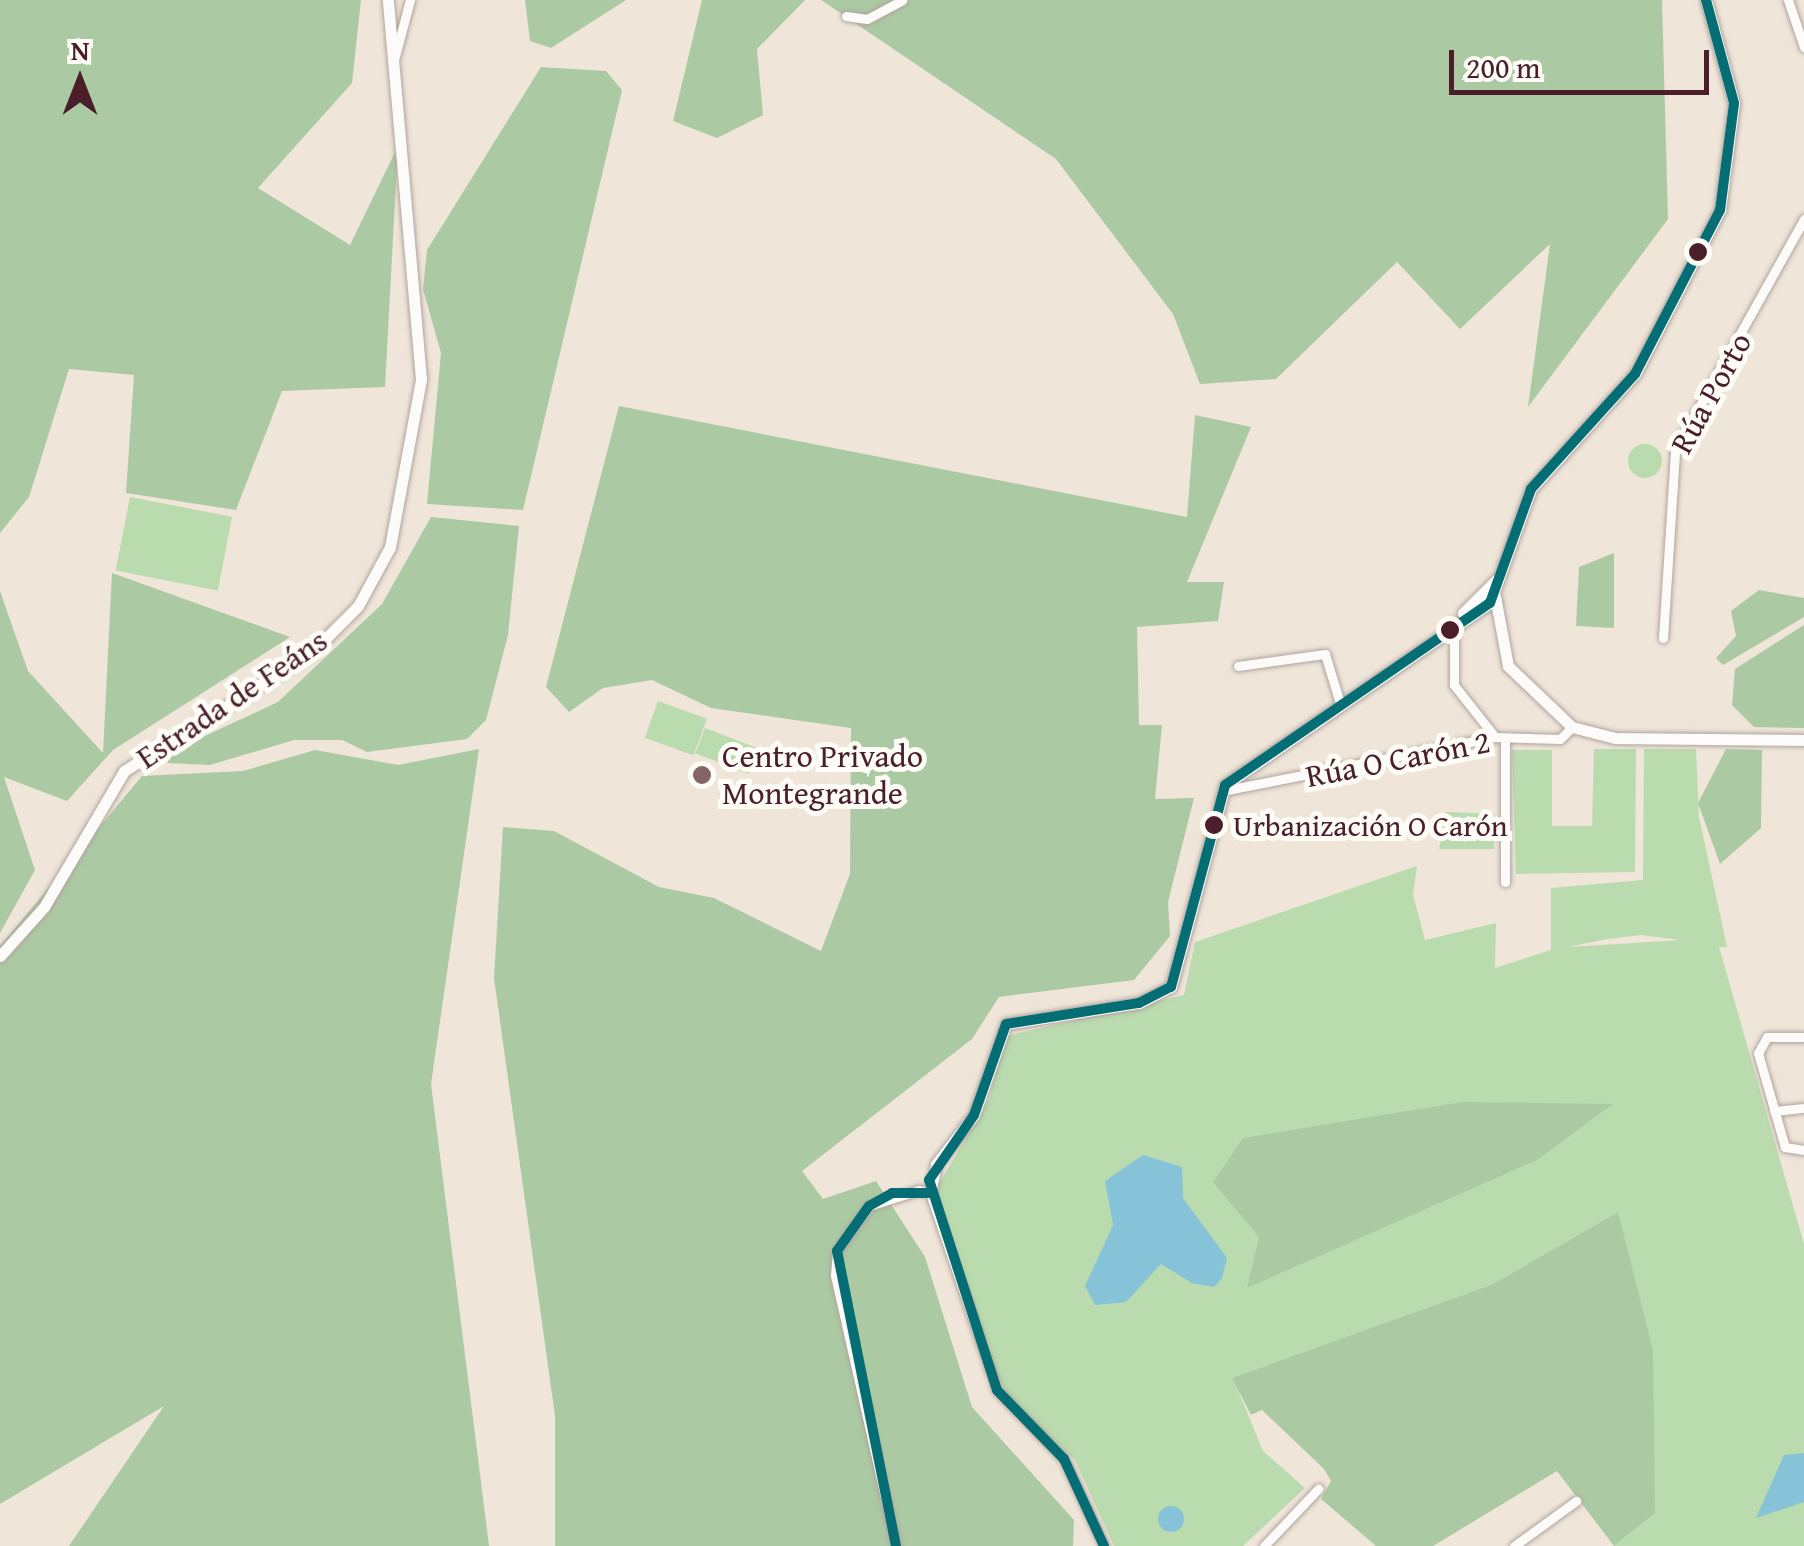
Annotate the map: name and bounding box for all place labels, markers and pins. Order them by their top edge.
unlabelled marker [1688,242,1708,262]
unlabelled marker [1440,620,1460,640]
place label: Centro Privado Montegrande [722,738,923,813]
marker: Centro Privado Montegrande [691,764,713,786]
place label: Urbanización O Carón [1233,807,1508,843]
marker: Urbanización O Carón [1204,815,1224,835]

